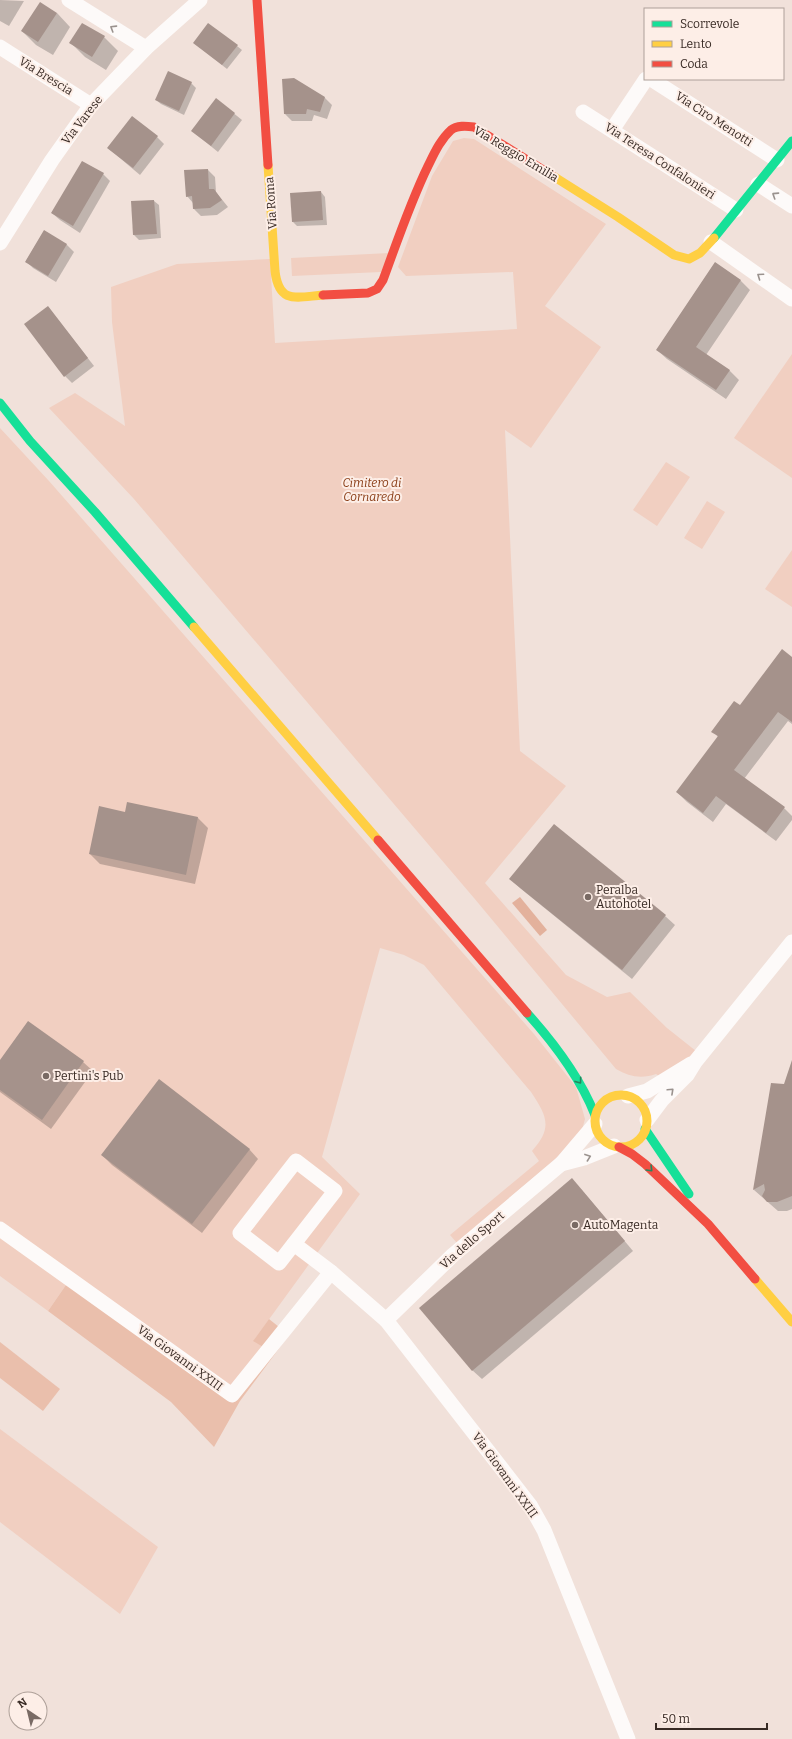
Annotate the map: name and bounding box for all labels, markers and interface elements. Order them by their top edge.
legend [644,8,784,80]
text: Scorrevole [680,17,739,31]
one-way arrow [110,25,117,32]
text: Lento [680,37,712,51]
street label: Via Brescia [16,54,76,98]
text: Coda [680,57,708,71]
street label: Via Ciro Menotti [673,89,756,149]
street label: Via Varese [59,93,105,147]
street label: Via Teresa Confalonieri [602,120,718,202]
street label: Via Reggio Emilia [471,123,561,185]
street label: Via Roma [262,176,280,230]
one-way arrow [772,192,779,200]
one-way arrow [757,273,764,281]
park label: Cimitero di Cornaredo [342,476,402,504]
place label: Peralba Autohotel [596,883,652,911]
marker: Peralba Autohotel [583,892,593,902]
place label: Pertini's Pub [54,1069,123,1083]
marker: Pertini's Pub [41,1071,51,1081]
one-way arrow [574,1077,581,1084]
one-way arrow [666,1089,674,1096]
one-way arrow [585,1153,592,1161]
one-way arrow [646,1164,653,1172]
street label: Via dello Sport [437,1208,507,1272]
place label: AutoMagenta [583,1218,659,1232]
marker: AutoMagenta [570,1220,580,1230]
street label: Via Giovanni XXIII [135,1322,225,1394]
street label: Via Giovanni XXIII [469,1430,541,1520]
north arrow [8,1691,48,1731]
text: N [15,1695,30,1711]
scale bar [656,1705,767,1731]
text: 50 m [662,1712,691,1726]

